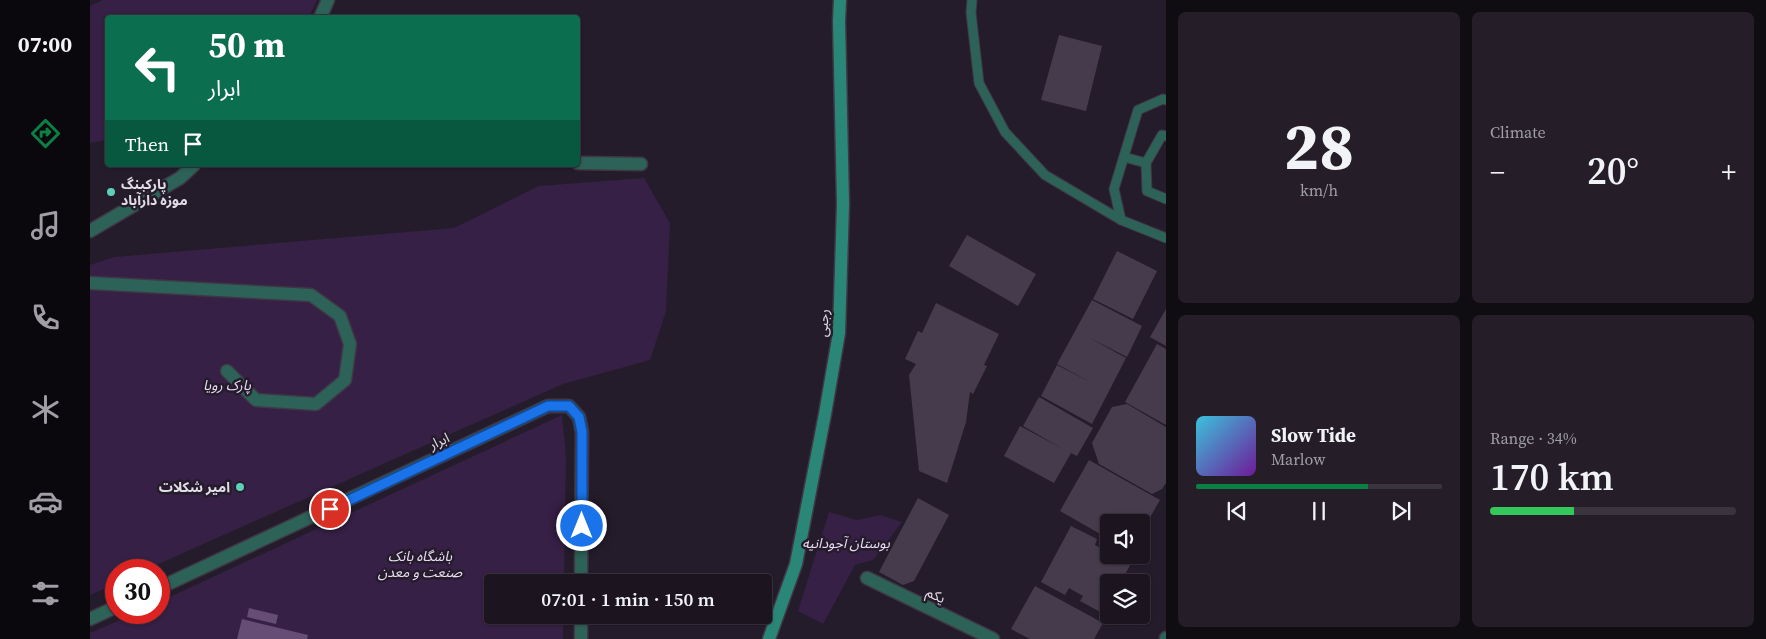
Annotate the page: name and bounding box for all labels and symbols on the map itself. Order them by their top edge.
place label: پارکینگ موزه دارآباد [121,174,188,210]
marker: پارکینگ موزه دارآباد [105,186,117,198]
street label: رجبی [812,308,834,338]
park label: پارک رویا [203,375,252,395]
street label: ابرار [424,428,453,455]
place label: امیر شکلات [159,477,230,497]
marker: امیر شکلات [234,481,246,493]
pin [309,488,351,530]
position arrow [555,499,607,551]
park label: بوستان آجودانیه [802,533,890,553]
park label: باشگاه بانک صنعت و معدن [378,546,463,582]
speed limit sign: 30 [105,559,170,624]
street label: یکم [923,582,949,609]

